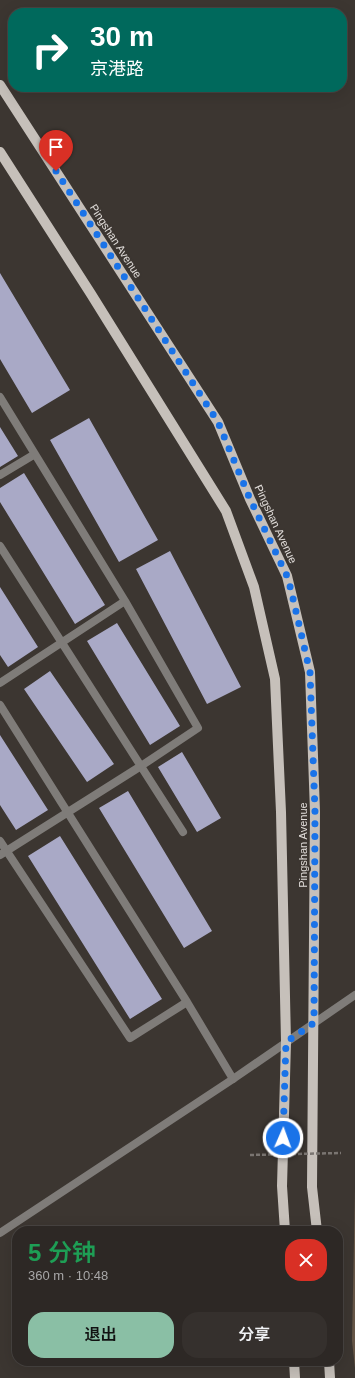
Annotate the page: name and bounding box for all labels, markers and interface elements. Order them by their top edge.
text: 30 m [90,21,154,52]
icon: right [24,24,76,76]
text: 京港路 [90,59,144,79]
pin [39,130,73,171]
icon: arrive [45,136,67,158]
street label: Pingshan Avenue [88,202,144,280]
street label: Pingshan Avenue [253,483,299,565]
street label: Pingshan Avenue [297,802,309,888]
position arrow [262,1117,304,1159]
text: 5 分钟 [28,1239,96,1266]
button: close [285,1239,327,1281]
text: 360 m · 10:48 [28,1268,108,1283]
button: 退出 [28,1312,174,1358]
button: 分享 [182,1312,327,1358]

